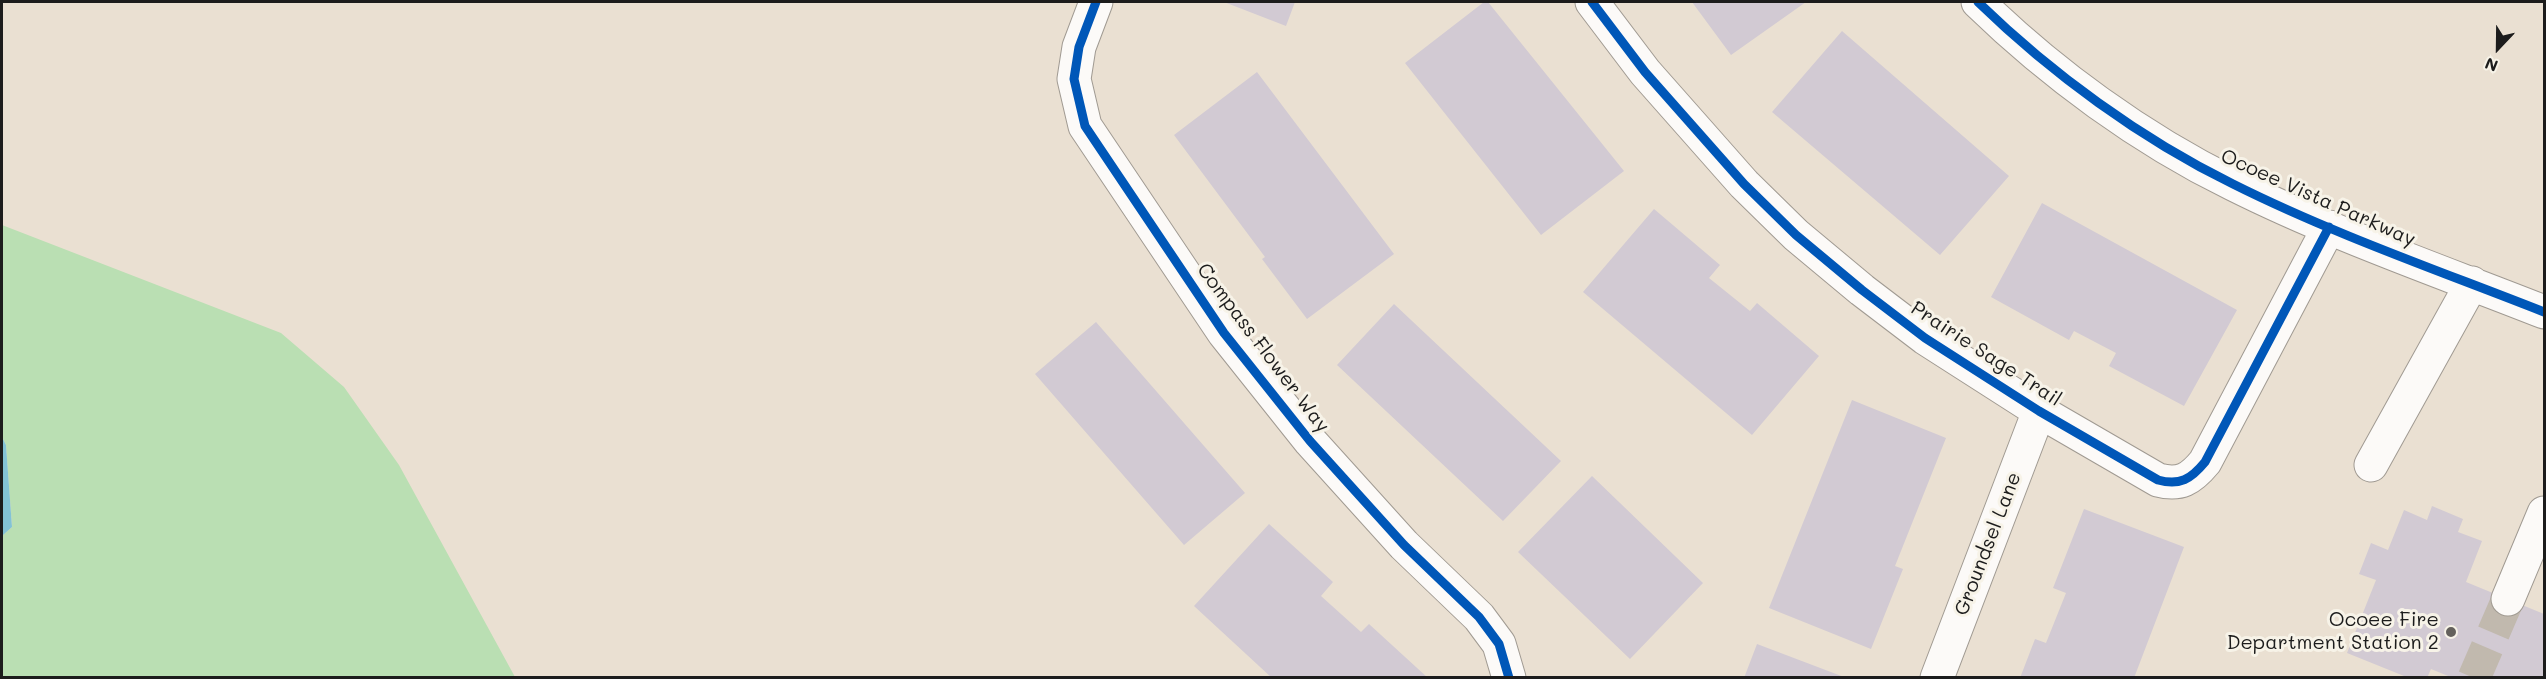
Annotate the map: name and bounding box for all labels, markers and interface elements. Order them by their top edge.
north arrow [2468,18,2528,78]
text: N [2482,53,2501,77]
street label: Ocoee Vista Parkway [2217,144,2419,252]
street label: Compass Flower Way [1192,259,1334,437]
street label: Prairie Sage Trail [1906,296,2066,412]
street label: Groundsel Lane [1950,469,2026,619]
place label: Ocoee Fire Department Station 2 [2227,608,2439,655]
marker: Ocoee Fire Department Station 2 [2444,625,2458,639]

